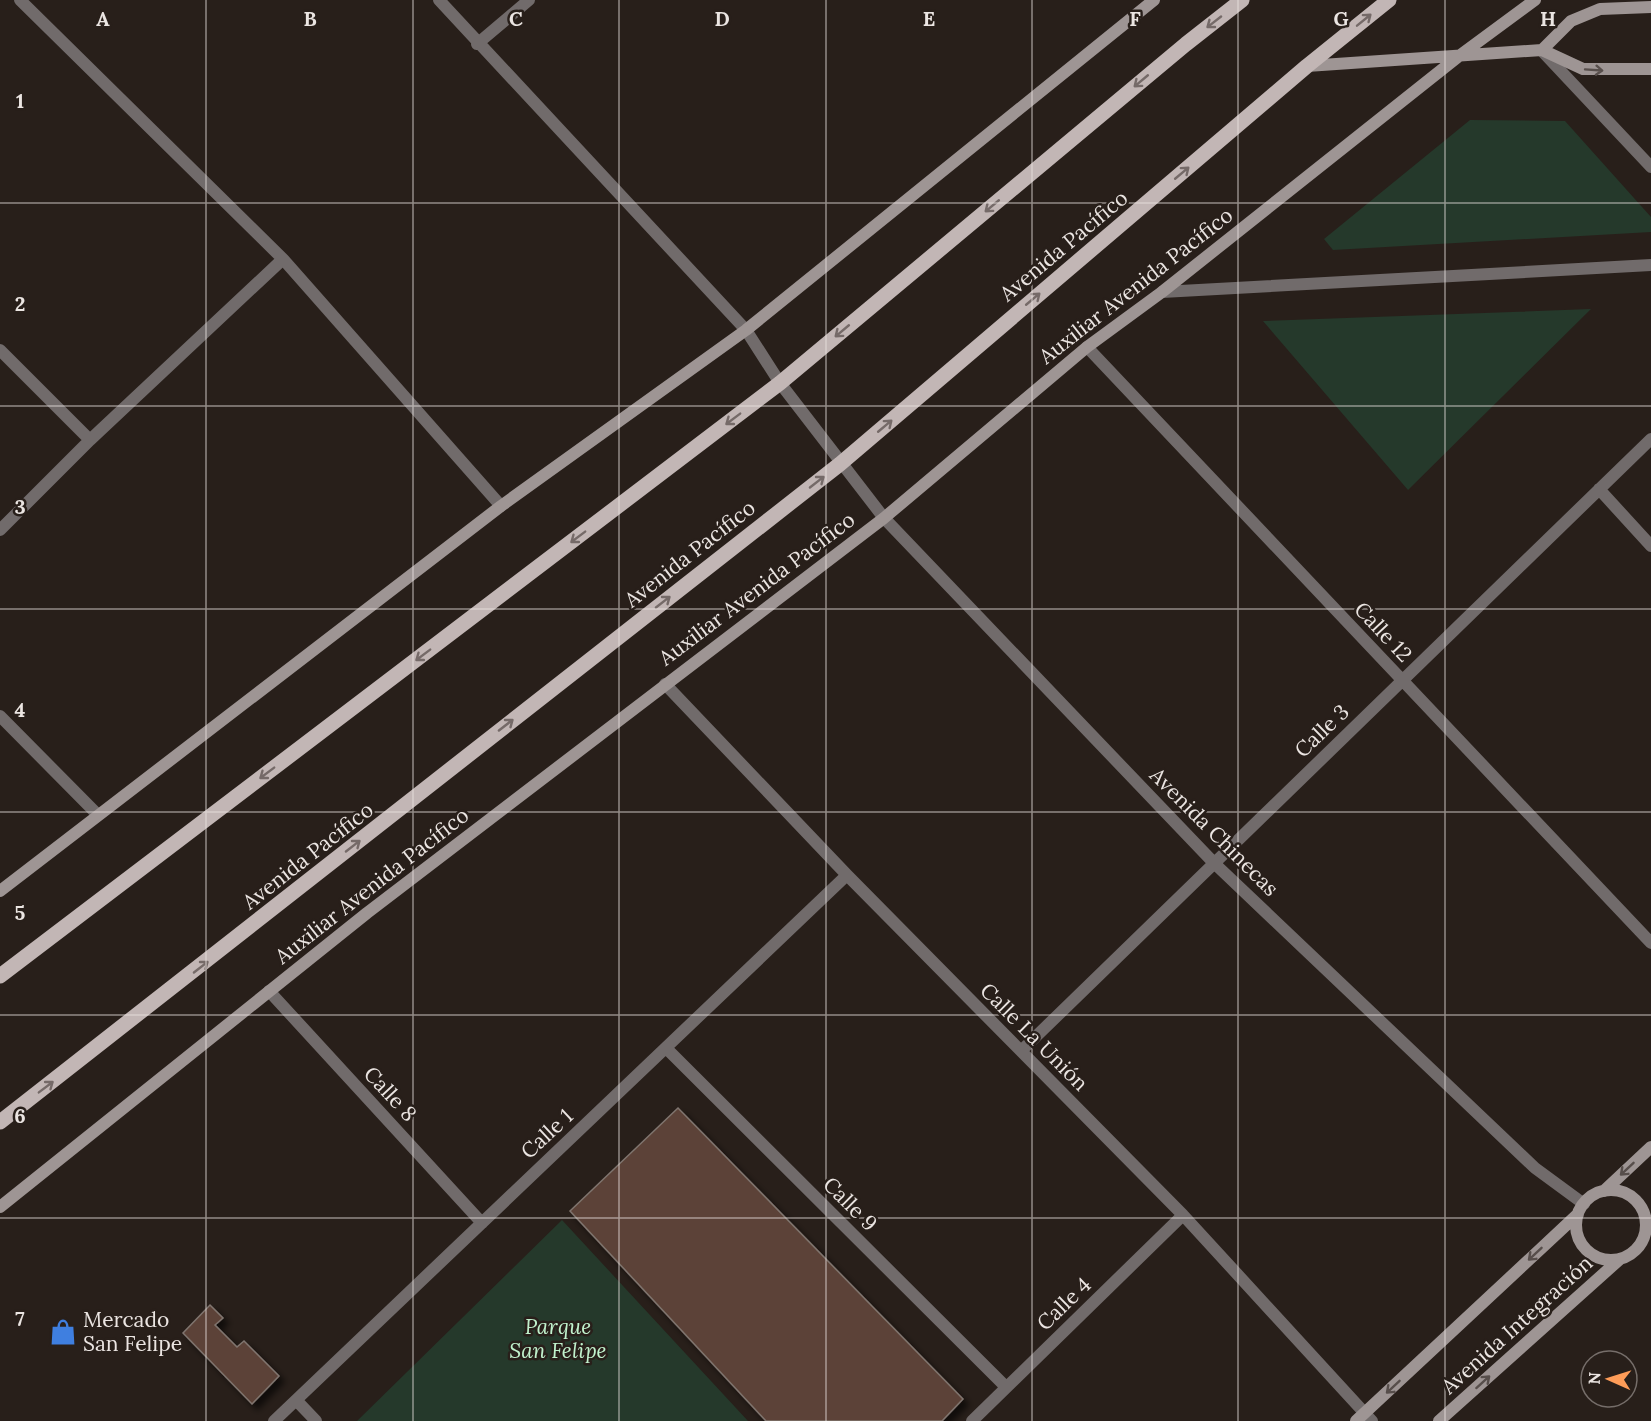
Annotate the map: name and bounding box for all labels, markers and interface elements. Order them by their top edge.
text: A [96,6,110,31]
text: B [303,6,317,31]
text: C [509,6,523,31]
text: D [714,6,730,31]
text: E [923,6,935,31]
text: F [1129,6,1141,31]
text: G [1333,6,1349,31]
text: H [1540,6,1556,31]
one-way arrow [1356,13,1372,26]
one-way arrow [1206,15,1222,28]
one-way arrow [1584,65,1604,76]
one-way arrow [1133,75,1149,88]
text: 1 [16,88,24,113]
one-way arrow [1174,166,1189,180]
street label: Avenida Pacífico [993,184,1133,308]
one-way arrow [984,200,1000,213]
street label: Auxiliar Avenida Pacífico [1032,201,1238,370]
text: 2 [15,291,25,316]
one-way arrow [1025,293,1041,306]
one-way arrow [834,325,850,338]
one-way arrow [725,412,741,425]
one-way arrow [877,419,892,433]
one-way arrow [808,476,824,489]
text: 3 [14,494,26,519]
street label: Avenida Pacífico [618,494,761,614]
street label: Auxiliar Avenida Pacífico [652,506,860,672]
one-way arrow [570,530,586,543]
one-way arrow [654,595,670,608]
street label: Calle 12 [1349,596,1418,667]
one-way arrow [415,649,431,661]
text: 4 [15,697,26,722]
street label: Calle 3 [1289,698,1355,763]
one-way arrow [498,719,514,732]
street label: Avenida Chinecas [1144,761,1284,902]
one-way arrow [260,767,276,779]
street label: Avenida Pacífico [236,796,379,916]
street label: Auxiliar Avenida Pacífico [268,801,474,970]
one-way arrow [345,840,361,853]
text: 5 [15,900,26,925]
one-way arrow [192,961,208,974]
street label: Calle La Unión [975,977,1094,1097]
street label: Calle 8 [358,1060,423,1127]
one-way arrow [38,1080,54,1093]
text: 6 [14,1103,26,1128]
street label: Calle 1 [515,1103,578,1164]
one-way arrow [1620,1162,1635,1176]
street label: Calle 9 [817,1171,883,1237]
one-way arrow [1528,1247,1543,1261]
street label: Avenida Integración [1435,1249,1598,1400]
street label: Calle 4 [1031,1271,1096,1336]
text: 7 [15,1306,25,1331]
place label: Mercado San Felipe [83,1306,182,1357]
park label: Parque San Felipe [509,1313,607,1364]
shop icon: Mercado San Felipe [48,1317,78,1347]
north arrow [1579,1349,1639,1409]
text: N [1584,1372,1604,1385]
one-way arrow [1475,1375,1490,1389]
one-way arrow [1385,1380,1400,1394]

